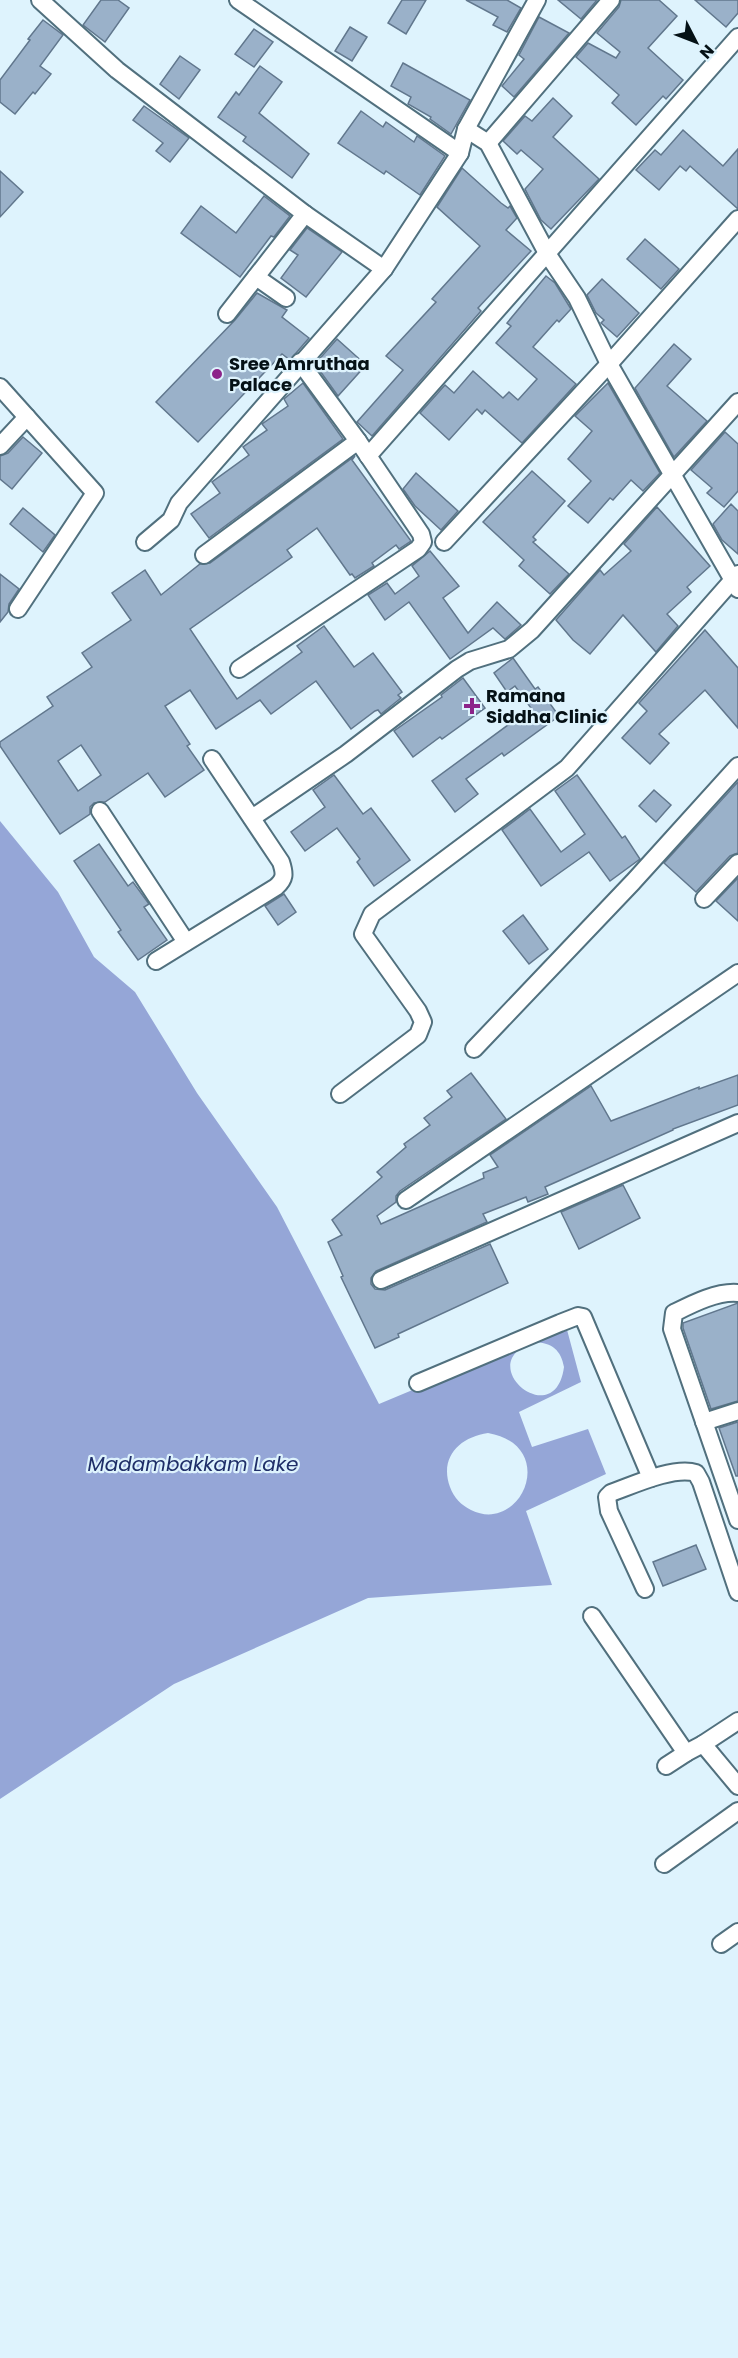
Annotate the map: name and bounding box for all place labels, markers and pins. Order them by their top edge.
place label: Sree Amruthaa Palace [229,351,370,397]
marker: Sree Amruthaa Palace [210,367,224,381]
place label: Ramana Siddha Clinic [486,683,608,729]
marker: Ramana Siddha Clinic [463,697,481,715]

